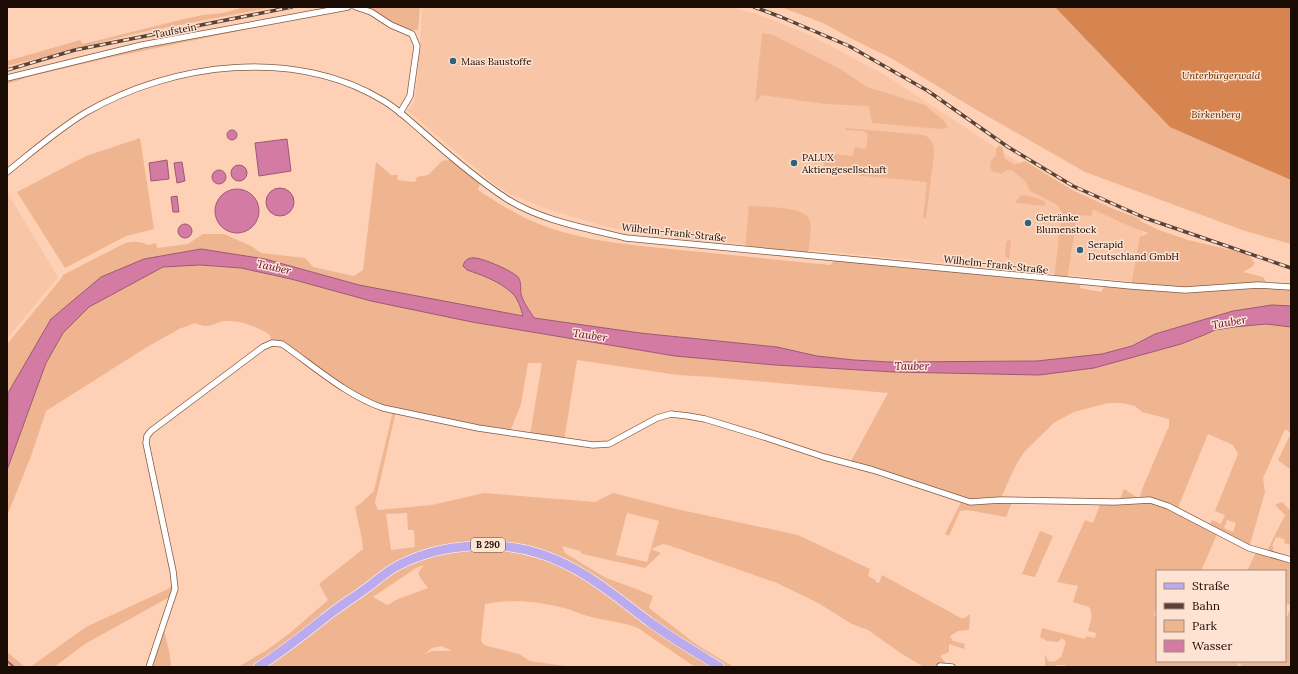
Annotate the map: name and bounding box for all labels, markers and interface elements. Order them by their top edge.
street label: Taufstein [153,20,198,41]
place label: Maas Baustoffe [461,55,532,68]
marker: Maas Baustoffe [448,56,458,66]
park label: Unterbürgerwald [1182,69,1261,82]
park label: Birkenberg [1191,108,1241,121]
place label: PALUX Aktiengesellschaft [801,151,887,176]
marker: PALUX Aktiengesellschaft [789,158,799,168]
place label: Getränke Blumenstock [1036,211,1097,236]
marker: Getränke Blumenstock [1023,218,1033,228]
street label: Wilhelm-Frank-Straße [621,221,727,245]
place label: Serapid Deutschland GmbH [1088,238,1179,263]
marker: Serapid Deutschland GmbH [1075,245,1085,255]
street label: Wilhelm-Frank-Straße [943,253,1049,277]
water label: Tauber [256,257,293,278]
water label: Tauber [1211,312,1248,332]
water label: Tauber [572,326,609,344]
water label: Tauber [895,359,930,373]
road number: B 290 [471,538,505,552]
legend [1156,570,1286,662]
text: Straße [1192,578,1230,593]
text: Bahn [1192,598,1220,613]
text: Park [1192,618,1218,633]
text: Wasser [1192,638,1233,653]

